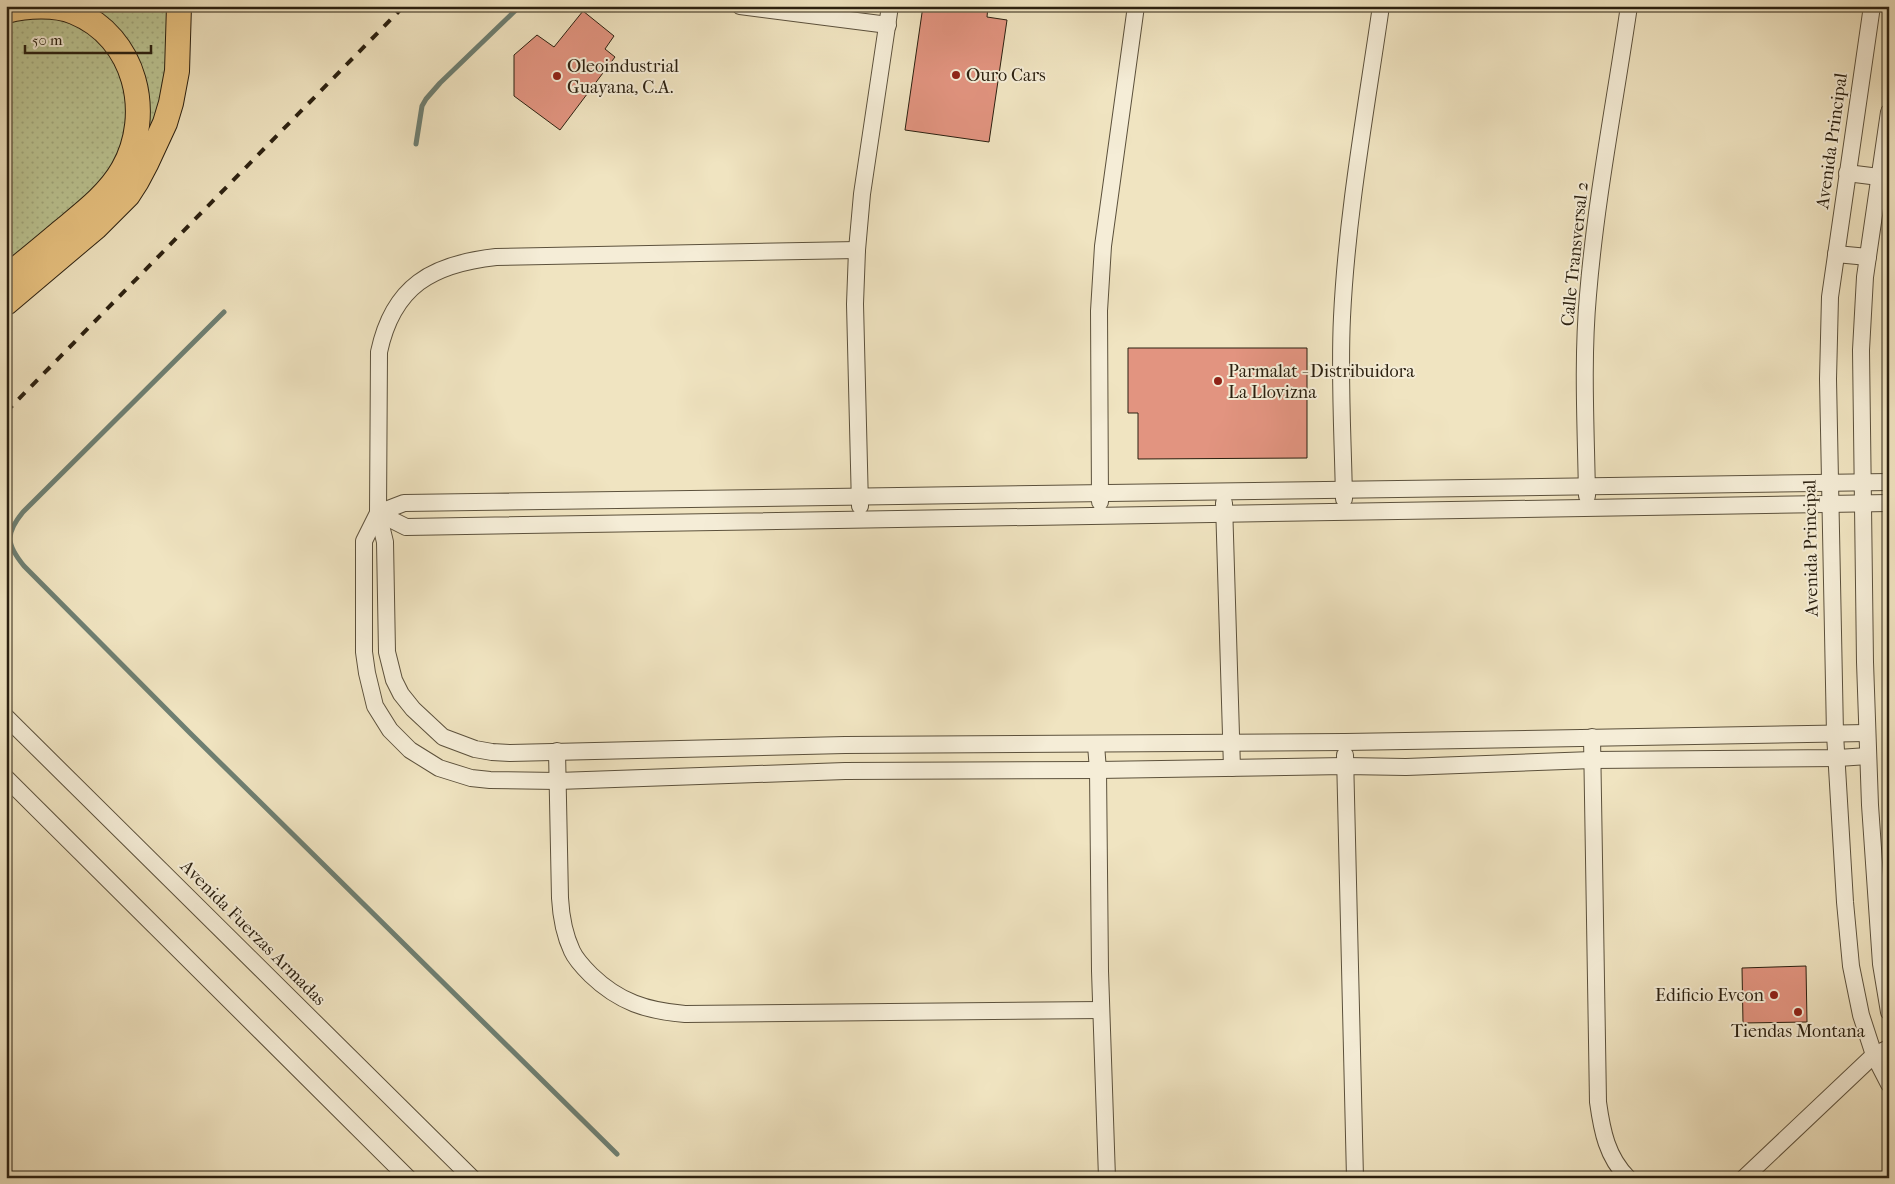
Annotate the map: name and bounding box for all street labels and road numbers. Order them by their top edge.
street label: Avenida Principal [1812,72,1852,211]
street label: Calle Transversal 2 [1557,181,1593,327]
street label: Avenida Principal [1799,479,1823,618]
street label: Avenida Fuerzas Armadas [175,855,330,1010]

